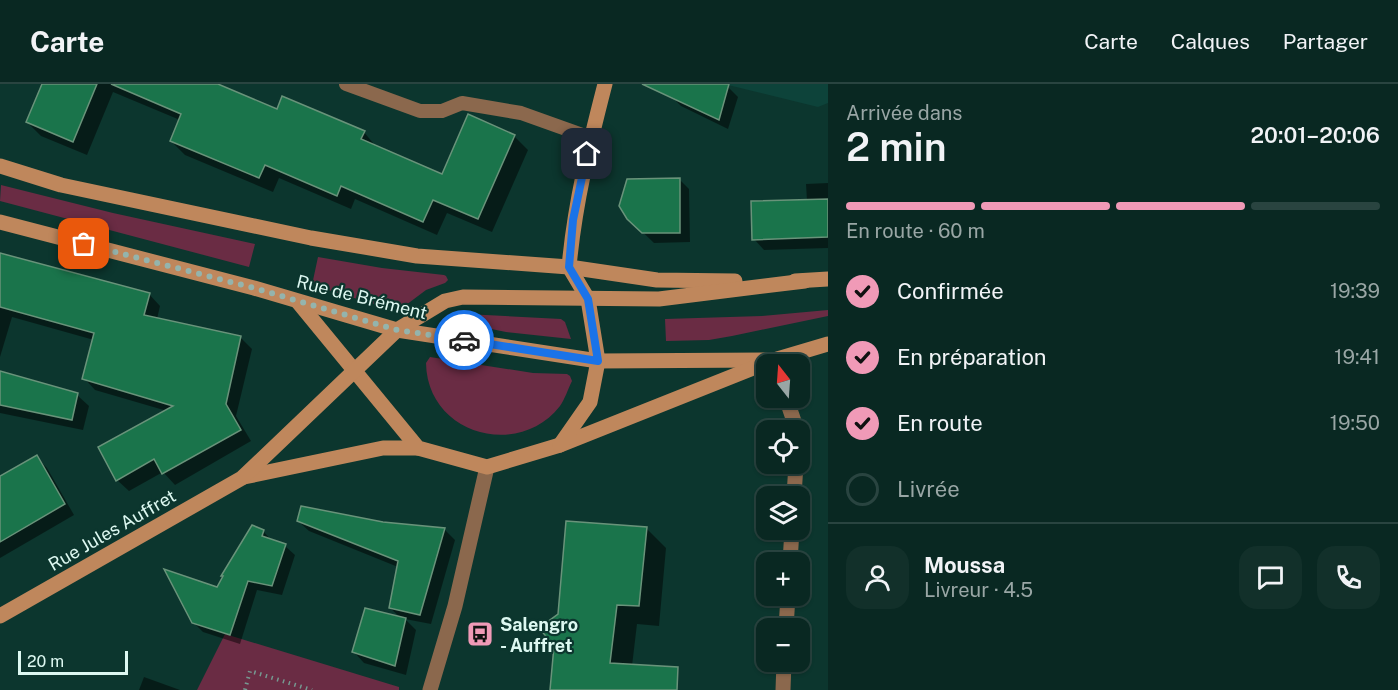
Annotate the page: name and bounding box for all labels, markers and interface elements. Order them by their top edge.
text: Carte [30,25,104,58]
text: Carte [1084,29,1138,54]
text: Calques [1171,29,1250,54]
text: Partager [1283,29,1368,54]
text: Arrivée dans [846,101,962,125]
text: 20:01–20:06 [1251,122,1380,148]
text: 2 min [846,124,947,170]
pin [561,128,612,179]
icon: home [570,137,603,170]
pin [58,218,109,269]
text: En route · 60 m [846,219,985,243]
icon: bag [67,227,100,260]
street label: Rue de Brément [295,271,429,323]
icon: check [846,275,879,308]
text: Confirmée [897,278,1004,304]
text: 19:39 [1330,279,1380,303]
courier [434,310,494,370]
icon: car [448,324,481,357]
icon: check [846,341,879,374]
text: En préparation [897,344,1047,370]
text: 19:41 [1334,345,1380,369]
north arrow [756,354,810,408]
map controls [756,354,810,672]
icon: check [846,407,879,440]
text: En route [897,410,983,436]
text: 19:50 [1330,411,1380,435]
button: locate [756,420,810,474]
text: Livrée [897,476,960,502]
street label: Rue Jules Auffret [45,485,179,575]
button: layers [756,486,810,540]
button: person [846,546,909,609]
button: chat [1239,546,1302,609]
button: phone [1317,546,1380,609]
button: + [756,552,810,606]
text: Moussa [924,552,1005,578]
text: Livreur · 4.5 [924,578,1033,602]
place label: Salengro - Auffret [500,614,578,656]
button: − [756,618,810,672]
bus stop icon: Salengro - Auffret [465,619,495,649]
scale bar [18,648,128,676]
text: 20 m [27,652,64,671]

